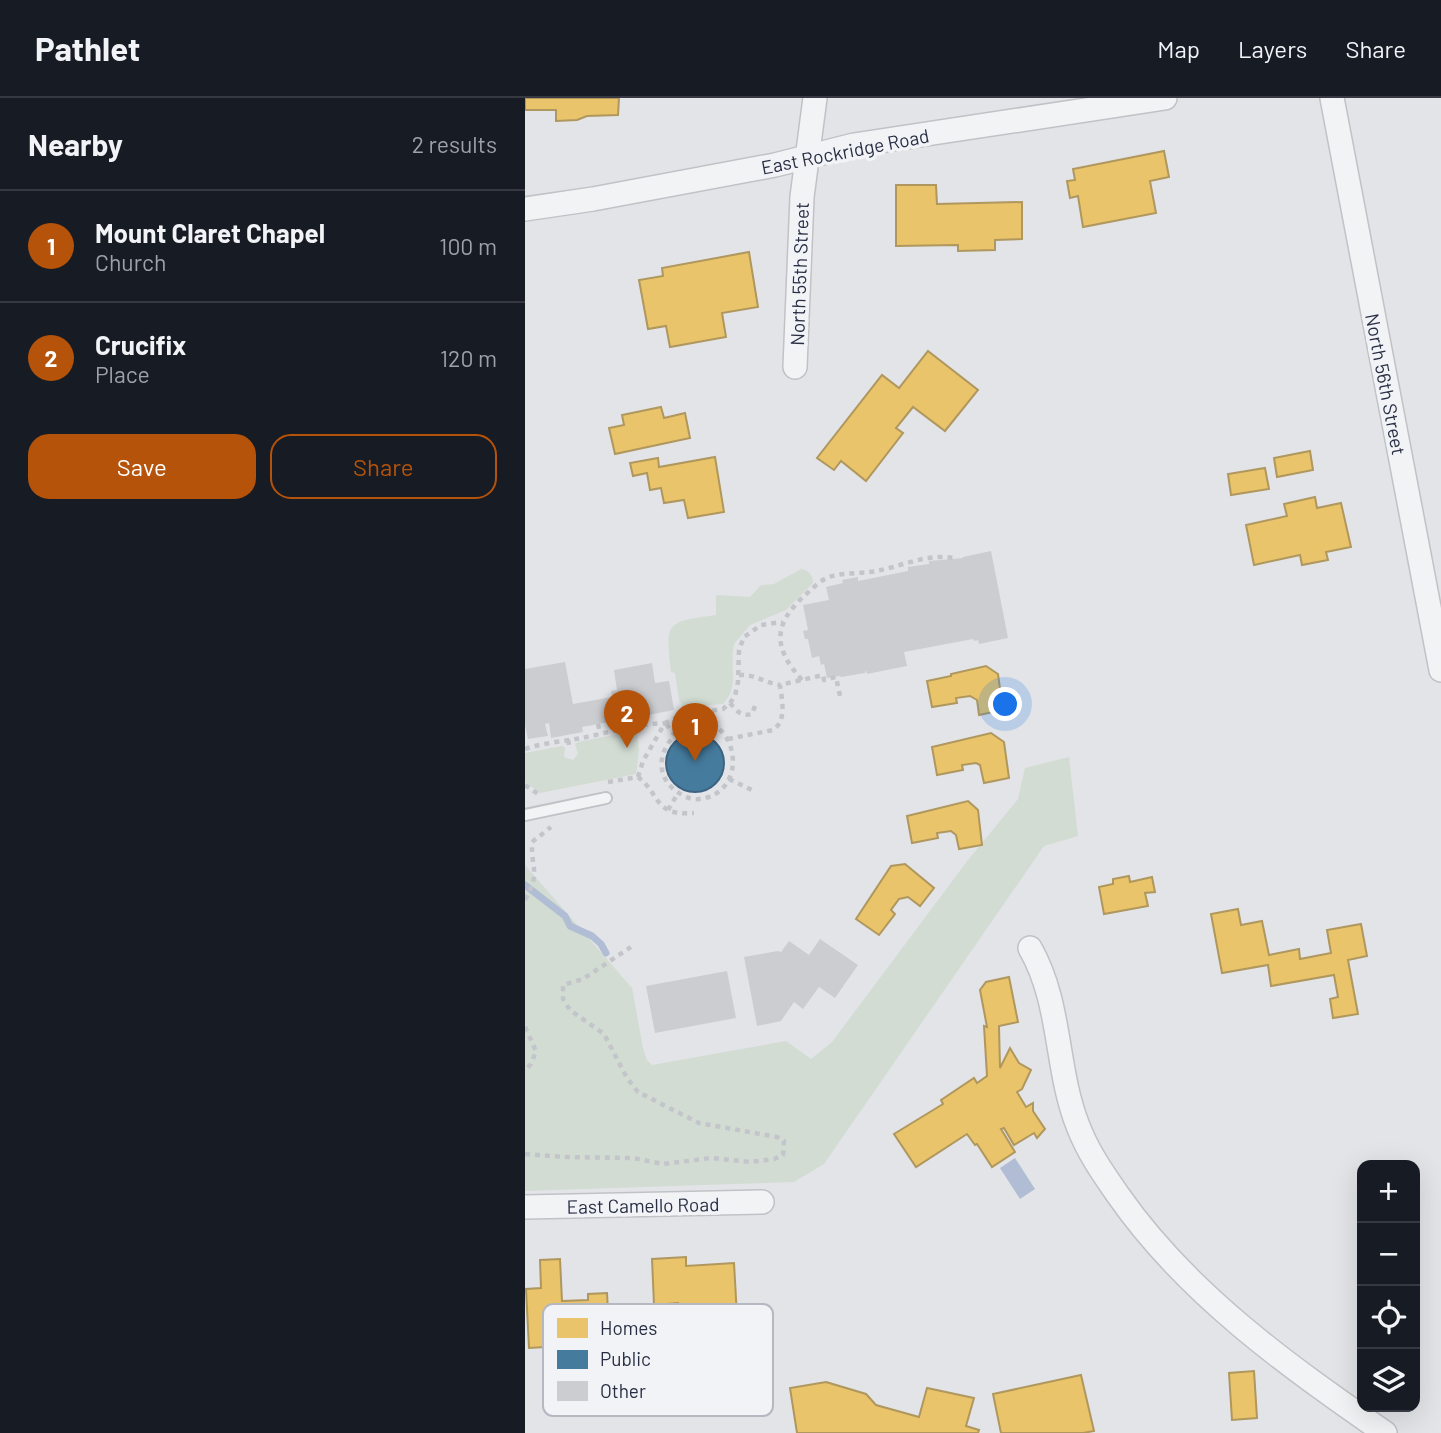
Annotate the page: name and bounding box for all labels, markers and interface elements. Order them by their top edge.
text: Pathlet [35,28,140,68]
text: Map [1157,34,1200,63]
text: Layers [1238,34,1307,63]
text: Share [1345,34,1406,63]
street label: East Rockridge Road [759,123,931,179]
text: Nearby [28,126,123,162]
text: 2 results [412,130,497,158]
street label: North 55th Street [785,202,813,346]
text: Mount Claret Chapel [95,217,325,248]
text: 1 [47,232,55,260]
text: 100 m [439,232,497,260]
text: Church [95,248,166,276]
street label: North 56th Street [1361,311,1411,457]
text: Crucifix [95,329,186,360]
text: 2 [45,344,57,372]
text: 120 m [440,344,497,372]
text: Place [95,360,150,388]
button: Save [28,434,256,499]
button: Share [270,434,497,499]
your location [988,687,1022,721]
pin: 2 [604,690,650,748]
pin: 1 [672,703,718,761]
map controls [1357,1160,1420,1412]
button: + [1357,1160,1420,1223]
street label: East Camello Road [566,1192,720,1218]
button: − [1357,1223,1420,1286]
button: locate [1357,1286,1420,1349]
legend [543,1304,773,1416]
text: Homes [600,1316,657,1339]
text: Public [600,1347,651,1370]
button: layers [1357,1349,1420,1412]
text: Other [600,1379,646,1402]

